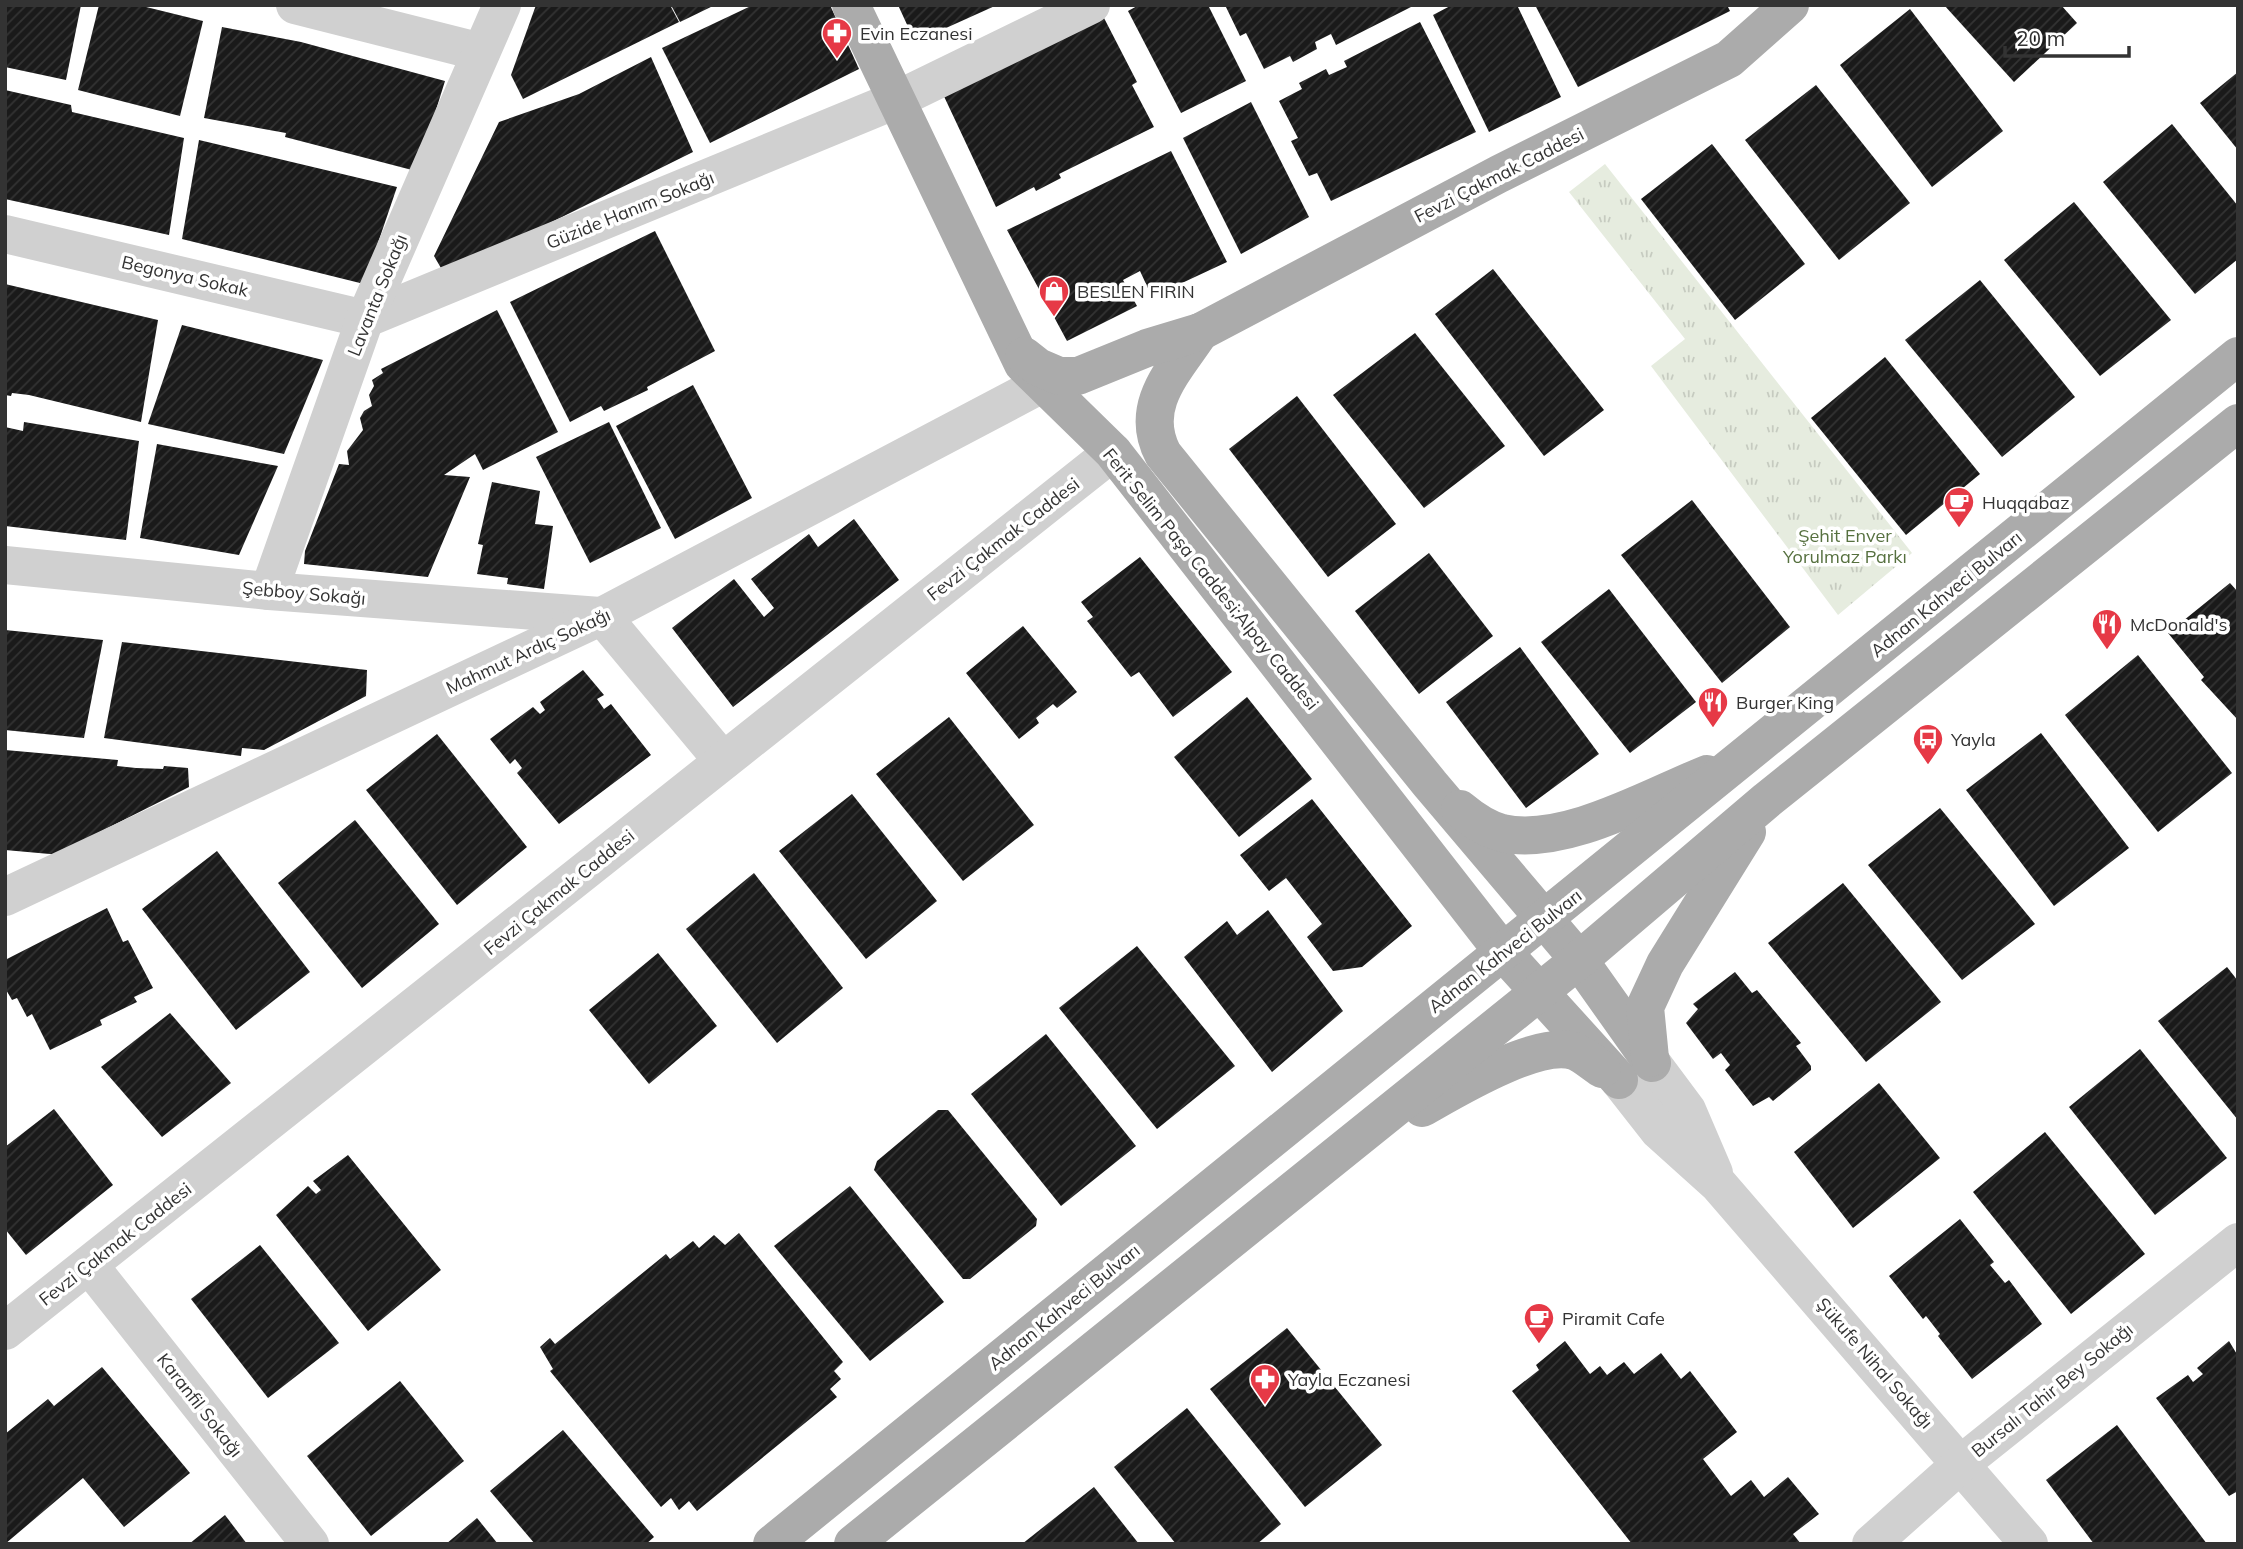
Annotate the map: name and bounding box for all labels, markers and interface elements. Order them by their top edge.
scale bar [2005,14,2129,58]
pharmacy icon: Evin Eczanesi [820,16,854,60]
place label: Evin Eczanesi [860,22,973,45]
text: 20 m [2016,25,2065,51]
street label: Fevzi Çakmak Caddesi [1410,122,1588,228]
street label: Güzide Hanım Sokağı [543,166,717,254]
street label: Lavanta Sokağı [342,231,412,359]
street label: Begonya Sokak [119,250,251,302]
shop icon: BESLEN FIRIN [1037,274,1071,318]
place label: BESLEN FIRIN [1077,280,1195,303]
street label: Ferit Selim Paşa Caddesi;Alpay Caddesi [1098,443,1324,715]
street label: Fevzi Çakmak Caddesi [922,472,1084,606]
cafe icon: Huqqabaz [1942,485,1976,529]
place label: Huqqabaz [1982,491,2070,514]
park label: Şehit Enver Yorulmaz Parkı [1782,524,1907,568]
street label: Adnan Kahveci Bulvarı [1866,526,2026,662]
street label: Şebboy Sokağı [241,576,367,610]
street label: Mahmut Ardıç Sokağı [442,603,614,699]
restaurant icon: McDonald's [2090,607,2124,651]
place label: McDonald's [2130,613,2227,636]
restaurant icon: Burger King [1696,685,1730,729]
place label: Burger King [1736,691,1834,714]
bus stop icon: Yayla [1911,722,1945,766]
place label: Yayla [1950,728,1996,751]
street label: Fevzi Çakmak Caddesi [479,824,639,960]
street label: Adnan Kahveci Bulvarı [1424,884,1586,1018]
street label: Fevzi Çakmak Caddesi [34,1177,196,1311]
street label: Adnan Kahveci Bulvarı [984,1239,1144,1375]
street label: Şükufe Nihal Sokağı [1812,1293,1938,1433]
cafe icon: Piramit Cafe [1522,1301,1556,1345]
place label: Piramit Cafe [1562,1307,1665,1330]
street label: Bursalı Tahir Bey Sokağı [1967,1318,2137,1462]
street label: Karanfil Sokağı [152,1348,248,1462]
pharmacy icon: Yayla Eczanesi [1248,1362,1282,1406]
place label: Yayla Eczanesi [1287,1368,1411,1391]

